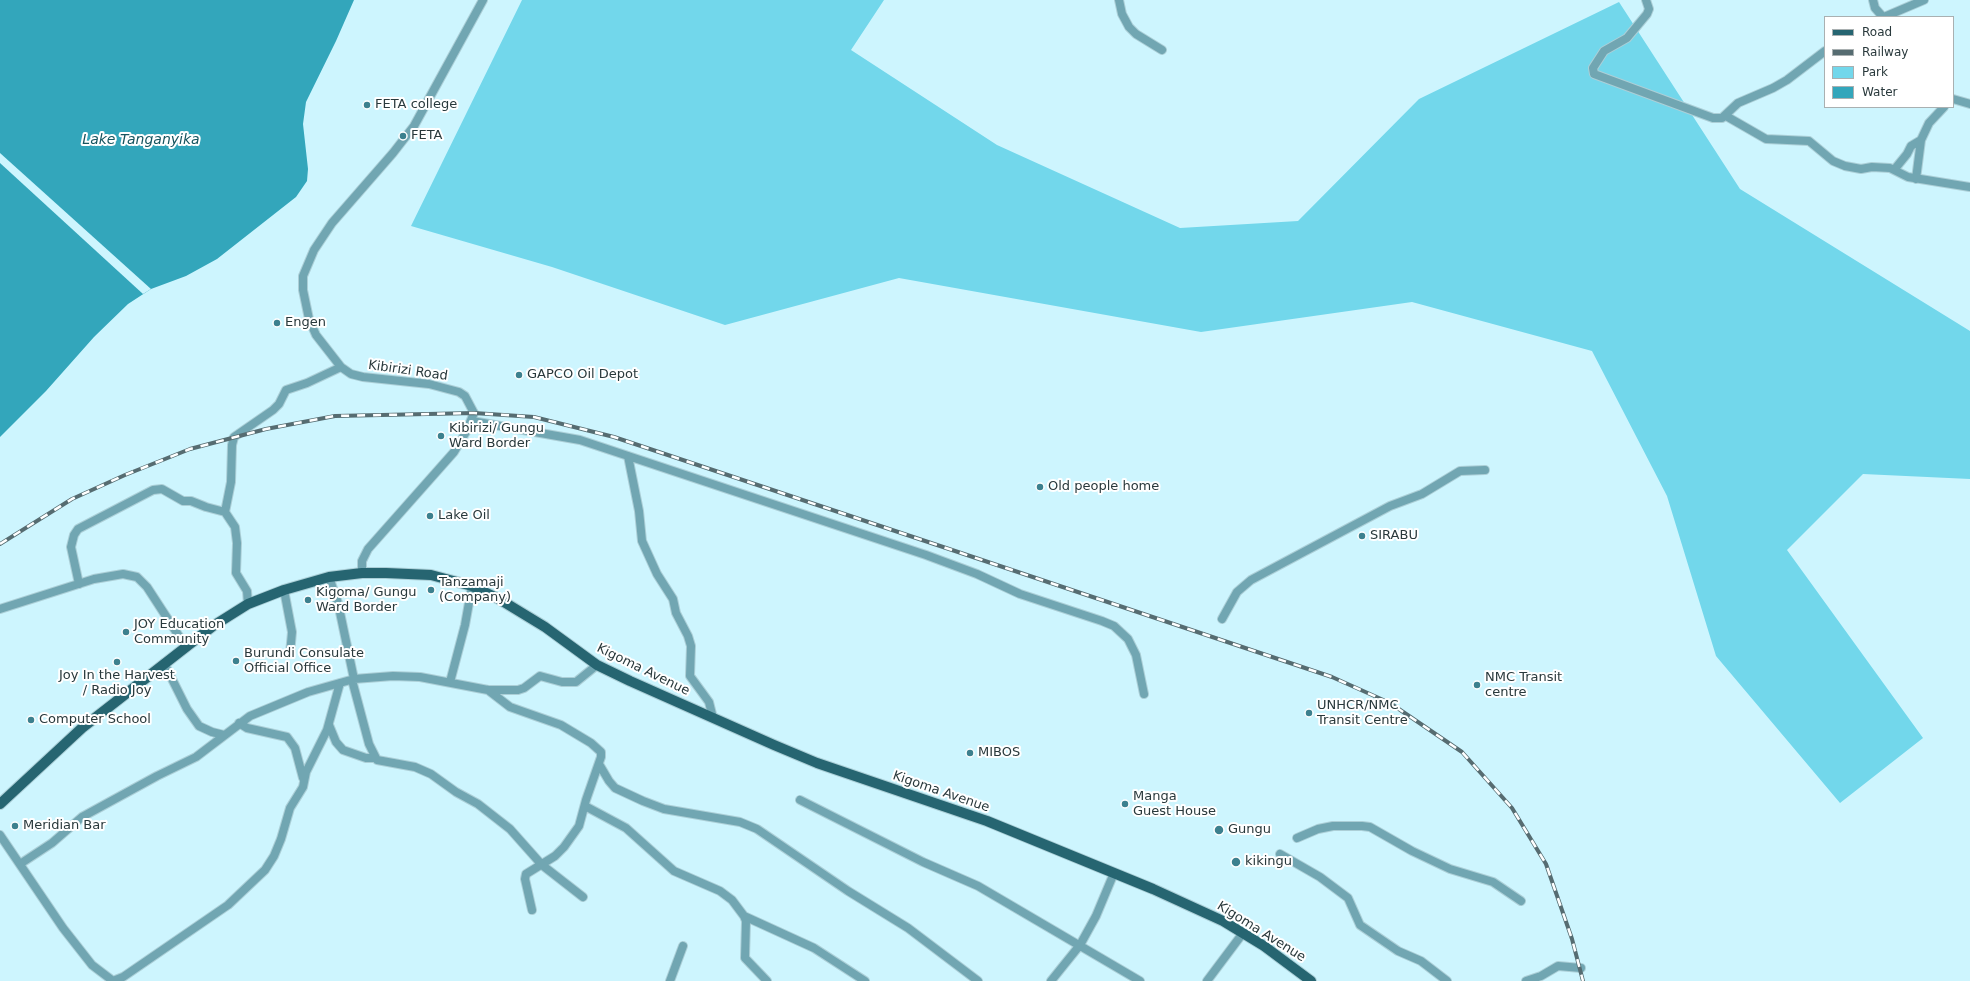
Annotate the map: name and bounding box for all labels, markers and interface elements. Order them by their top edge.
legend [1824,16,1954,108]
text: Road [1862,25,1892,39]
text: Railway [1862,45,1908,59]
text: Park [1862,65,1888,79]
text: Water [1862,85,1897,99]
place label: FETA college [375,97,457,113]
marker: FETA college [362,100,372,110]
place label: FETA [411,128,443,144]
marker: FETA [398,131,408,141]
water label: Lake Tanganyika [82,132,200,148]
place label: Engen [285,315,326,331]
marker: Engen [272,318,282,328]
street label: Kibirizi Road [367,358,449,384]
place label: GAPCO Oil Depot [527,367,638,383]
marker: GAPCO Oil Depot [514,370,524,380]
place label: Kibirizi/ Gungu Ward Border [449,421,544,452]
marker: Kibirizi/ Gungu Ward Border [436,431,446,441]
place label: Old people home [1048,479,1159,495]
marker: Old people home [1035,482,1045,492]
place label: Lake Oil [438,508,490,524]
marker: Lake Oil [425,511,435,521]
place label: SIRABU [1370,528,1418,544]
marker: SIRABU [1357,531,1367,541]
place label: Tanzamaji (Company) [439,575,511,606]
place label: Kigoma/ Gungu Ward Border [316,585,417,616]
marker: Tanzamaji (Company) [426,585,436,595]
marker: Kigoma/ Gungu Ward Border [303,595,313,605]
place label: JOY Education Community [134,617,224,648]
marker: JOY Education Community [121,627,131,637]
street label: Kigoma Avenue [594,641,692,699]
place label: Burundi Consulate Official Office [244,646,364,677]
marker: Burundi Consulate Official Office [231,656,241,666]
marker: Joy In the Harvest / Radio Joy [112,657,122,667]
place label: Joy In the Harvest / Radio Joy [59,668,175,699]
place label: NMC Transit centre [1485,670,1562,701]
marker: NMC Transit centre [1472,680,1482,690]
place label: UNHCR/NMC Transit Centre [1317,698,1408,729]
marker: UNHCR/NMC Transit Centre [1304,708,1314,718]
place label: Computer School [39,712,151,728]
marker: Computer School [26,715,36,725]
place label: MIBOS [978,745,1020,761]
marker: MIBOS [965,748,975,758]
street label: Kigoma Avenue [891,768,991,816]
place label: Manga Guest House [1133,789,1216,820]
marker: Manga Guest House [1120,799,1130,809]
place label: Meridian Bar [23,818,106,834]
marker: Meridian Bar [10,821,20,831]
place label: Gungu [1228,822,1271,838]
marker: Gungu [1213,824,1225,836]
place label: kikingu [1245,854,1292,870]
marker: kikingu [1230,856,1242,868]
street label: Kigoma Avenue [1214,899,1308,965]

